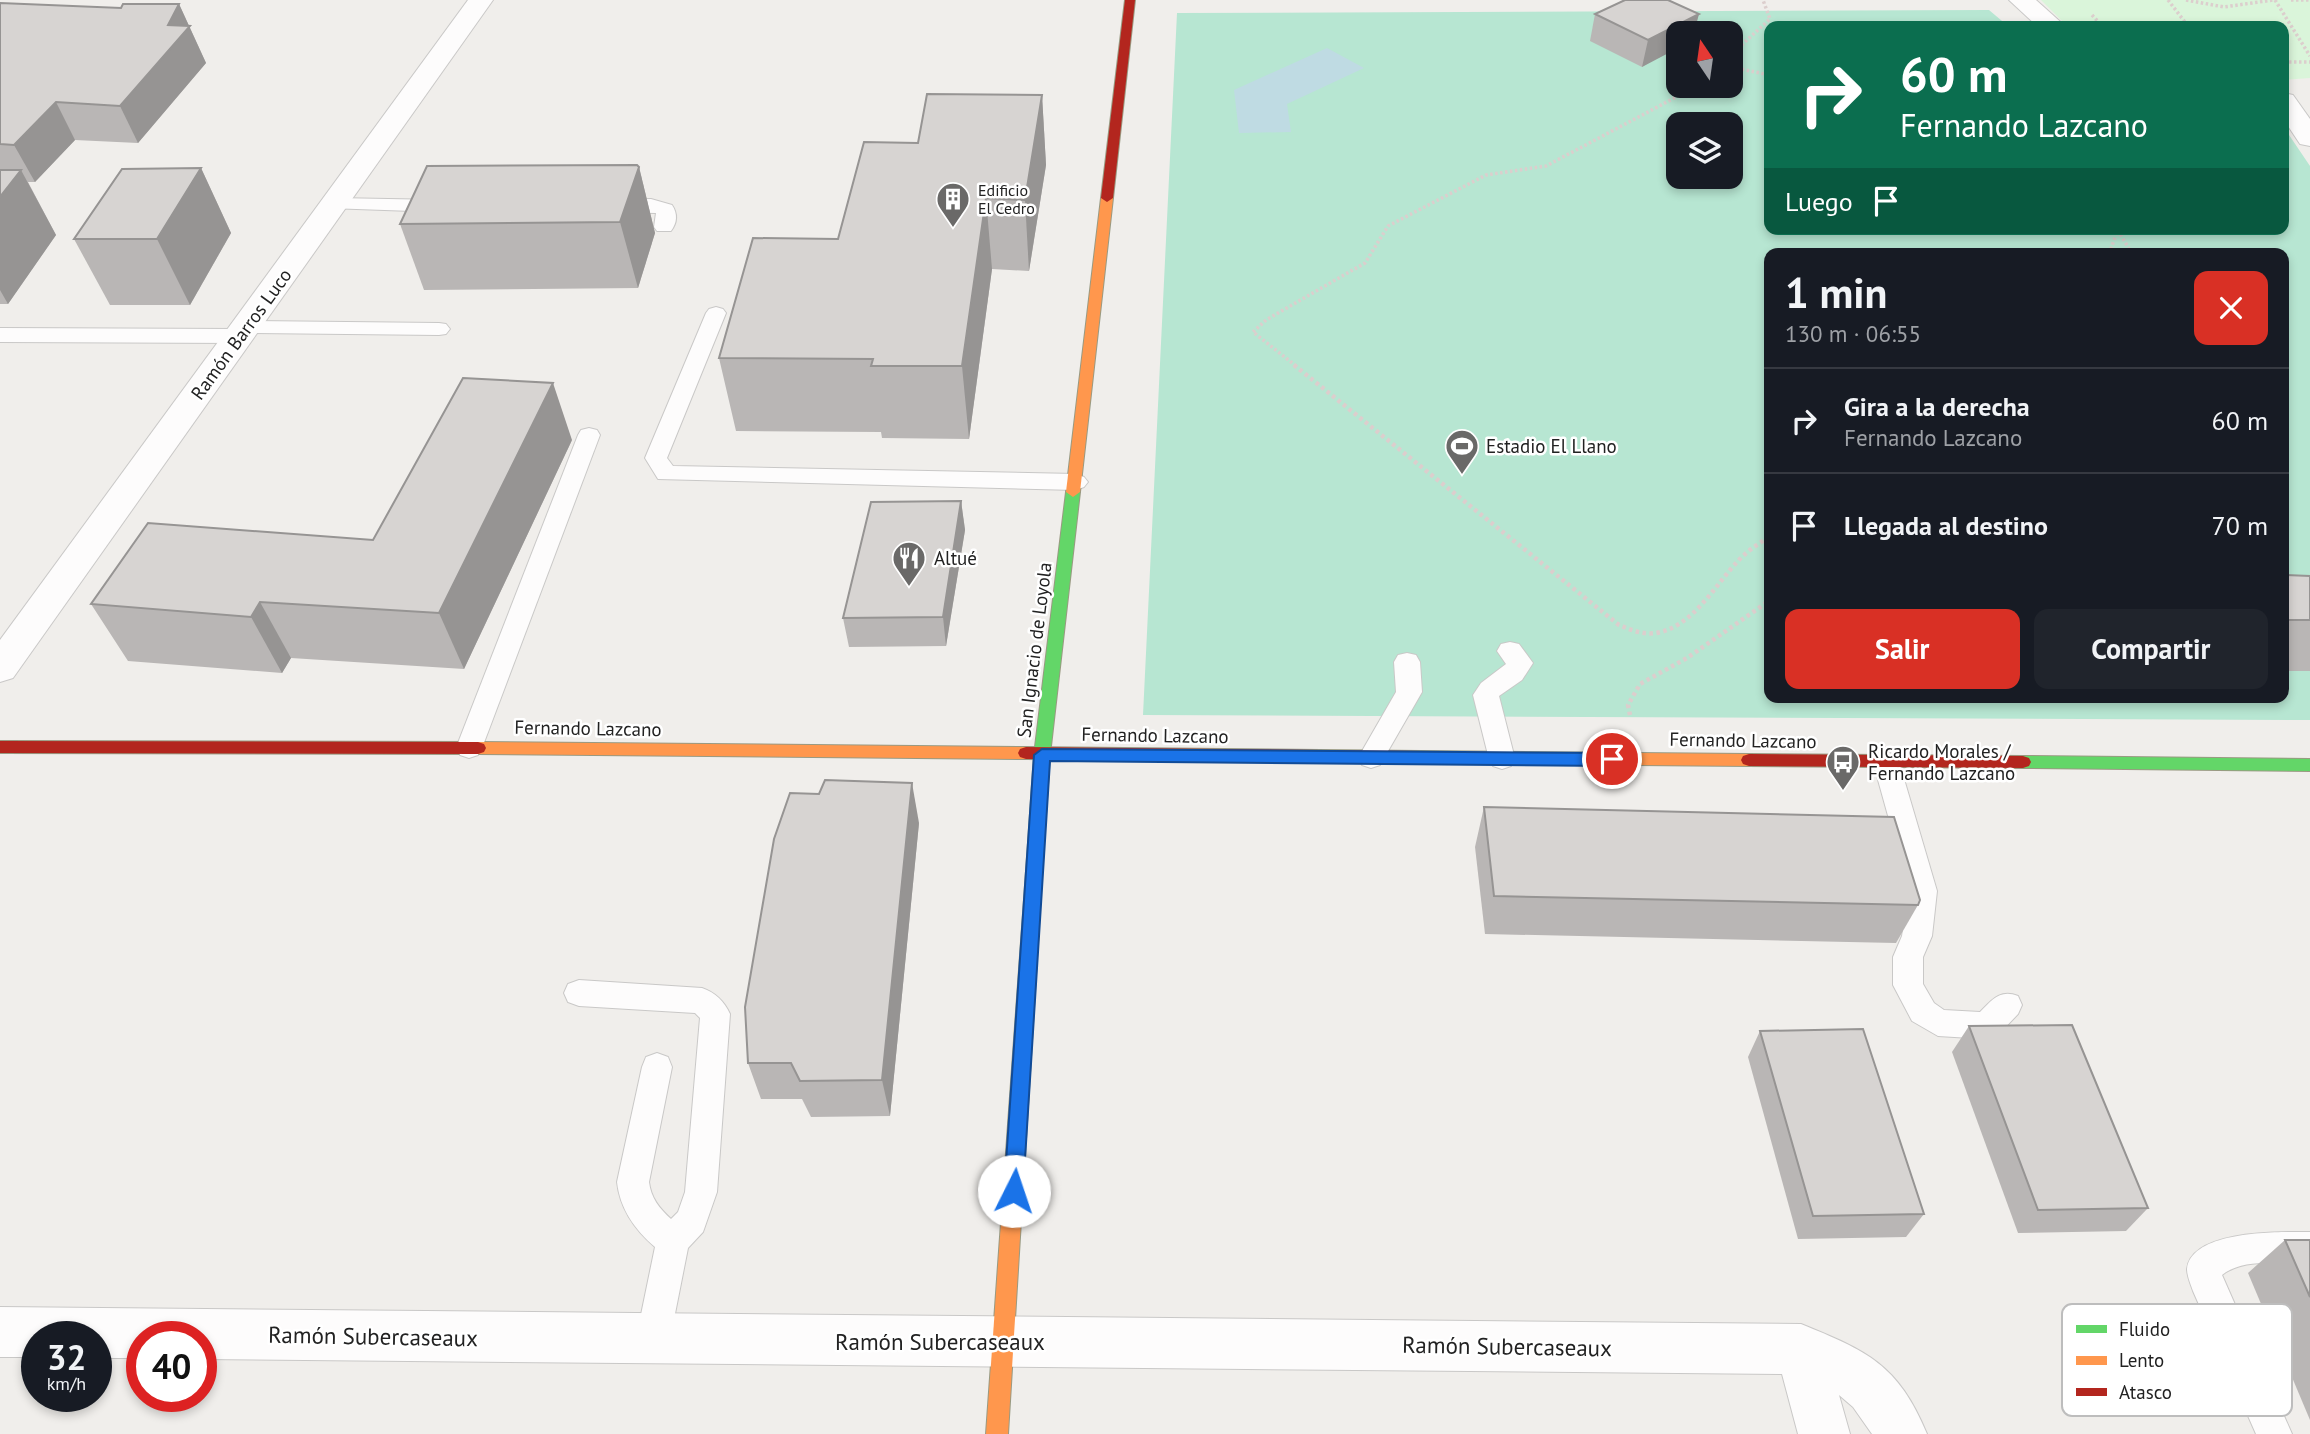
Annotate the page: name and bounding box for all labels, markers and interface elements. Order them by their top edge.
north arrow [1666,21,1743,98]
map controls [1666,21,1743,189]
text: 60 m [1900,42,2007,106]
icon: right [1785,49,1876,140]
text: Fernando Lazcano [1900,104,2148,146]
button: layers [1666,112,1743,189]
building icon: Edificio El Cedro [934,180,972,229]
place label: Edificio El Cedro [978,180,1035,218]
icon: arrive [1867,182,1905,220]
text: Luego [1785,185,1853,218]
street label: Ramón Barros Luco [185,264,297,404]
text: 1 min [1785,265,1887,320]
button: close [2194,271,2268,345]
text: 130 m · 06:55 [1785,319,1921,348]
text: Gira a la derecha [1844,390,2030,423]
icon: right [1785,402,1823,440]
text: 60 m [2212,404,2268,437]
text: Fernando Lazcano [1844,423,2022,452]
sports icon: Estadio El Llano [1443,427,1481,476]
place label: Estadio El Llano [1486,434,1617,458]
icon: arrive [1785,507,1823,545]
text: Llegada al destino [1844,509,2048,542]
text: 70 m [2212,509,2268,542]
restaurant icon: Altué [890,539,928,588]
place label: Altué [934,546,977,570]
street label: San Ignacio de Loyola [1011,561,1057,739]
button: Salir [1785,609,2020,689]
button: Compartir [2034,609,2268,689]
street label: Fernando Lazcano [514,715,662,741]
street label: Fernando Lazcano [1081,722,1229,748]
street label: Fernando Lazcano [1669,727,1817,753]
pin [1582,729,1642,789]
place label: Ricardo Morales / Fernando Lazcano [1868,739,2015,785]
icon: arrive [1593,740,1631,778]
bus stop icon: Ricardo Morales / Fernando Lazcano [1824,743,1862,792]
position arrow [977,1154,1051,1228]
legend [2062,1304,2292,1416]
text: Fluido [2119,1317,2170,1341]
street label: Ramón Subercaseaux [268,1320,478,1352]
speed limit sign: 40 [126,1321,217,1412]
street label: Ramón Subercaseaux [835,1327,1045,1356]
street label: Ramón Subercaseaux [1402,1330,1612,1362]
text: 32 [47,1334,86,1380]
text: Lento [2119,1348,2164,1372]
text: km/h [47,1372,86,1395]
text: Atasco [2119,1380,2172,1404]

